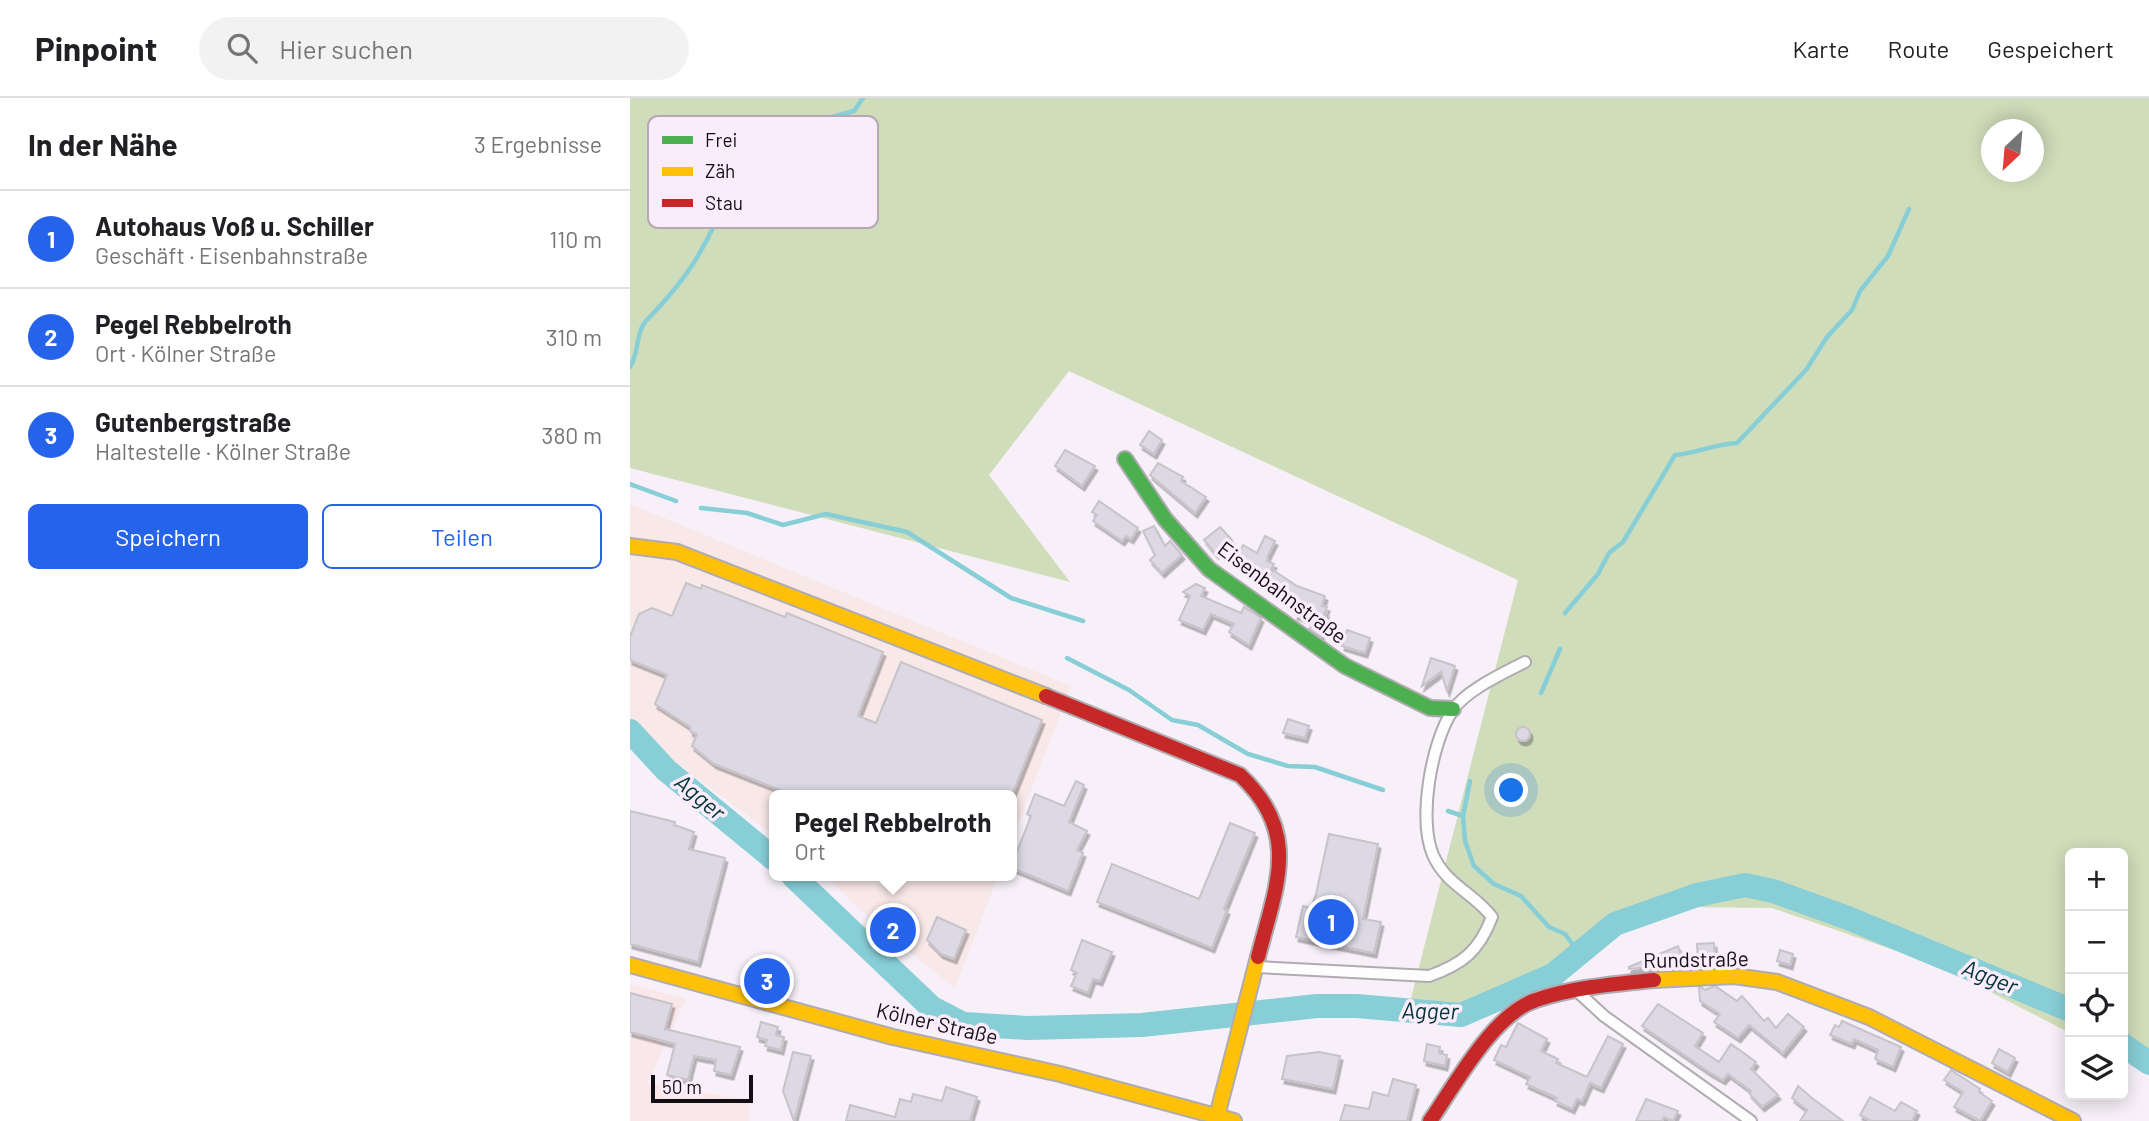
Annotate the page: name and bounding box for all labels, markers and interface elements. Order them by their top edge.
search box [199,17,689,80]
text: Pinpoint [35,28,157,68]
icon: search [223,29,261,67]
text: Hier suchen [279,33,413,64]
text: Karte [1792,34,1850,63]
text: Route [1888,34,1949,63]
text: Gespeichert [1987,34,2114,63]
legend [648,116,878,228]
north arrow [1981,119,2044,182]
text: In der Nähe [28,126,178,162]
text: Frei [705,128,737,151]
text: 3 Ergebnisse [474,130,602,158]
text: Zäh [705,159,735,182]
text: Stau [705,191,743,214]
text: Autohaus Voß u. Schiller [95,210,374,241]
text: 1 [47,225,55,253]
text: 110 m [549,225,602,253]
text: Geschäft · Eisenbahnstraße [95,241,368,269]
text: Pegel Rebbelroth [95,308,292,339]
text: 2 [45,323,57,351]
text: 310 m [546,323,602,351]
text: Ort · Kölner Straße [95,339,276,367]
text: Gutenbergstraße [95,406,291,437]
text: 3 [45,421,57,449]
text: 380 m [542,421,602,449]
text: Haltestelle · Kölner Straße [95,437,351,465]
button: Speichern [28,504,308,569]
button: Teilen [322,504,602,569]
street label: Eisenbahnstraße [1214,535,1352,648]
water label: Agger [670,767,732,826]
your location [1494,773,1528,807]
popup [769,790,1017,881]
text: Pegel Rebbelroth [795,806,991,837]
text: Ort [795,837,826,865]
map controls [2065,848,2128,1100]
button: + [2065,848,2128,911]
pin: 1 [1308,896,1354,948]
pin: 2 [870,904,916,956]
button: − [2065,911,2128,974]
street label: Rundstraße [1643,945,1749,972]
water label: Agger [1959,952,2023,1000]
pin: 3 [744,955,790,1007]
button: locate [2065,974,2128,1037]
street label: Kölner Straße [874,996,1001,1049]
water label: Agger [1401,996,1460,1025]
button: layers [2065,1037,2128,1100]
scale bar [651,1072,752,1104]
text: 50 m [662,1075,702,1098]

